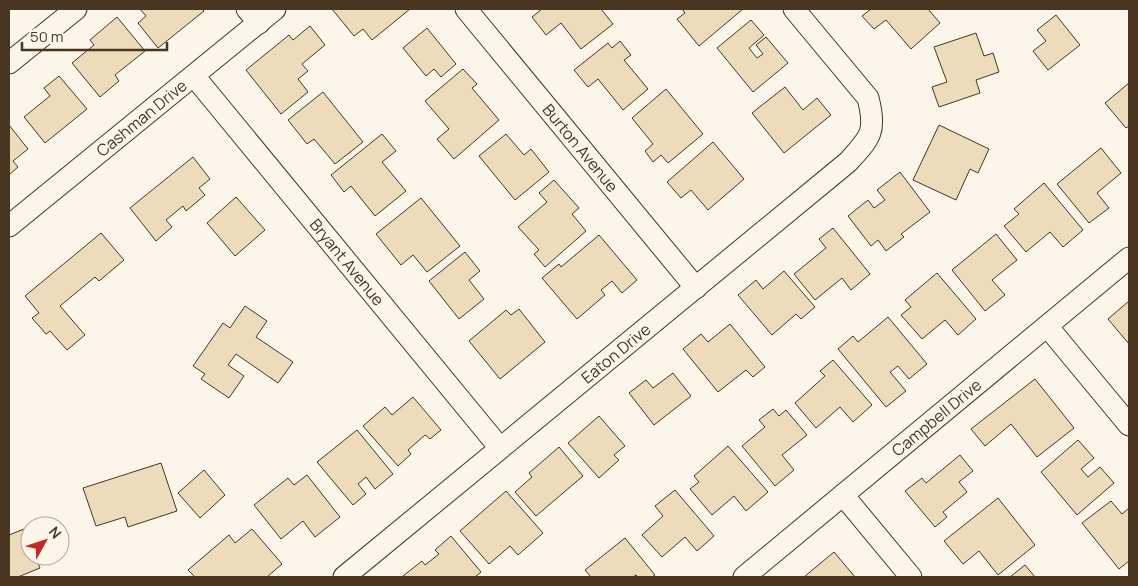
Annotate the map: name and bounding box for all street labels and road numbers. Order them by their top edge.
street label: Cashman Drive [92,74,191,161]
street label: Burton Avenue [538,99,623,197]
street label: Bryant Avenue [305,214,389,310]
street label: Eaton Drive [576,318,655,388]
street label: Campbell Drive [887,374,986,461]

